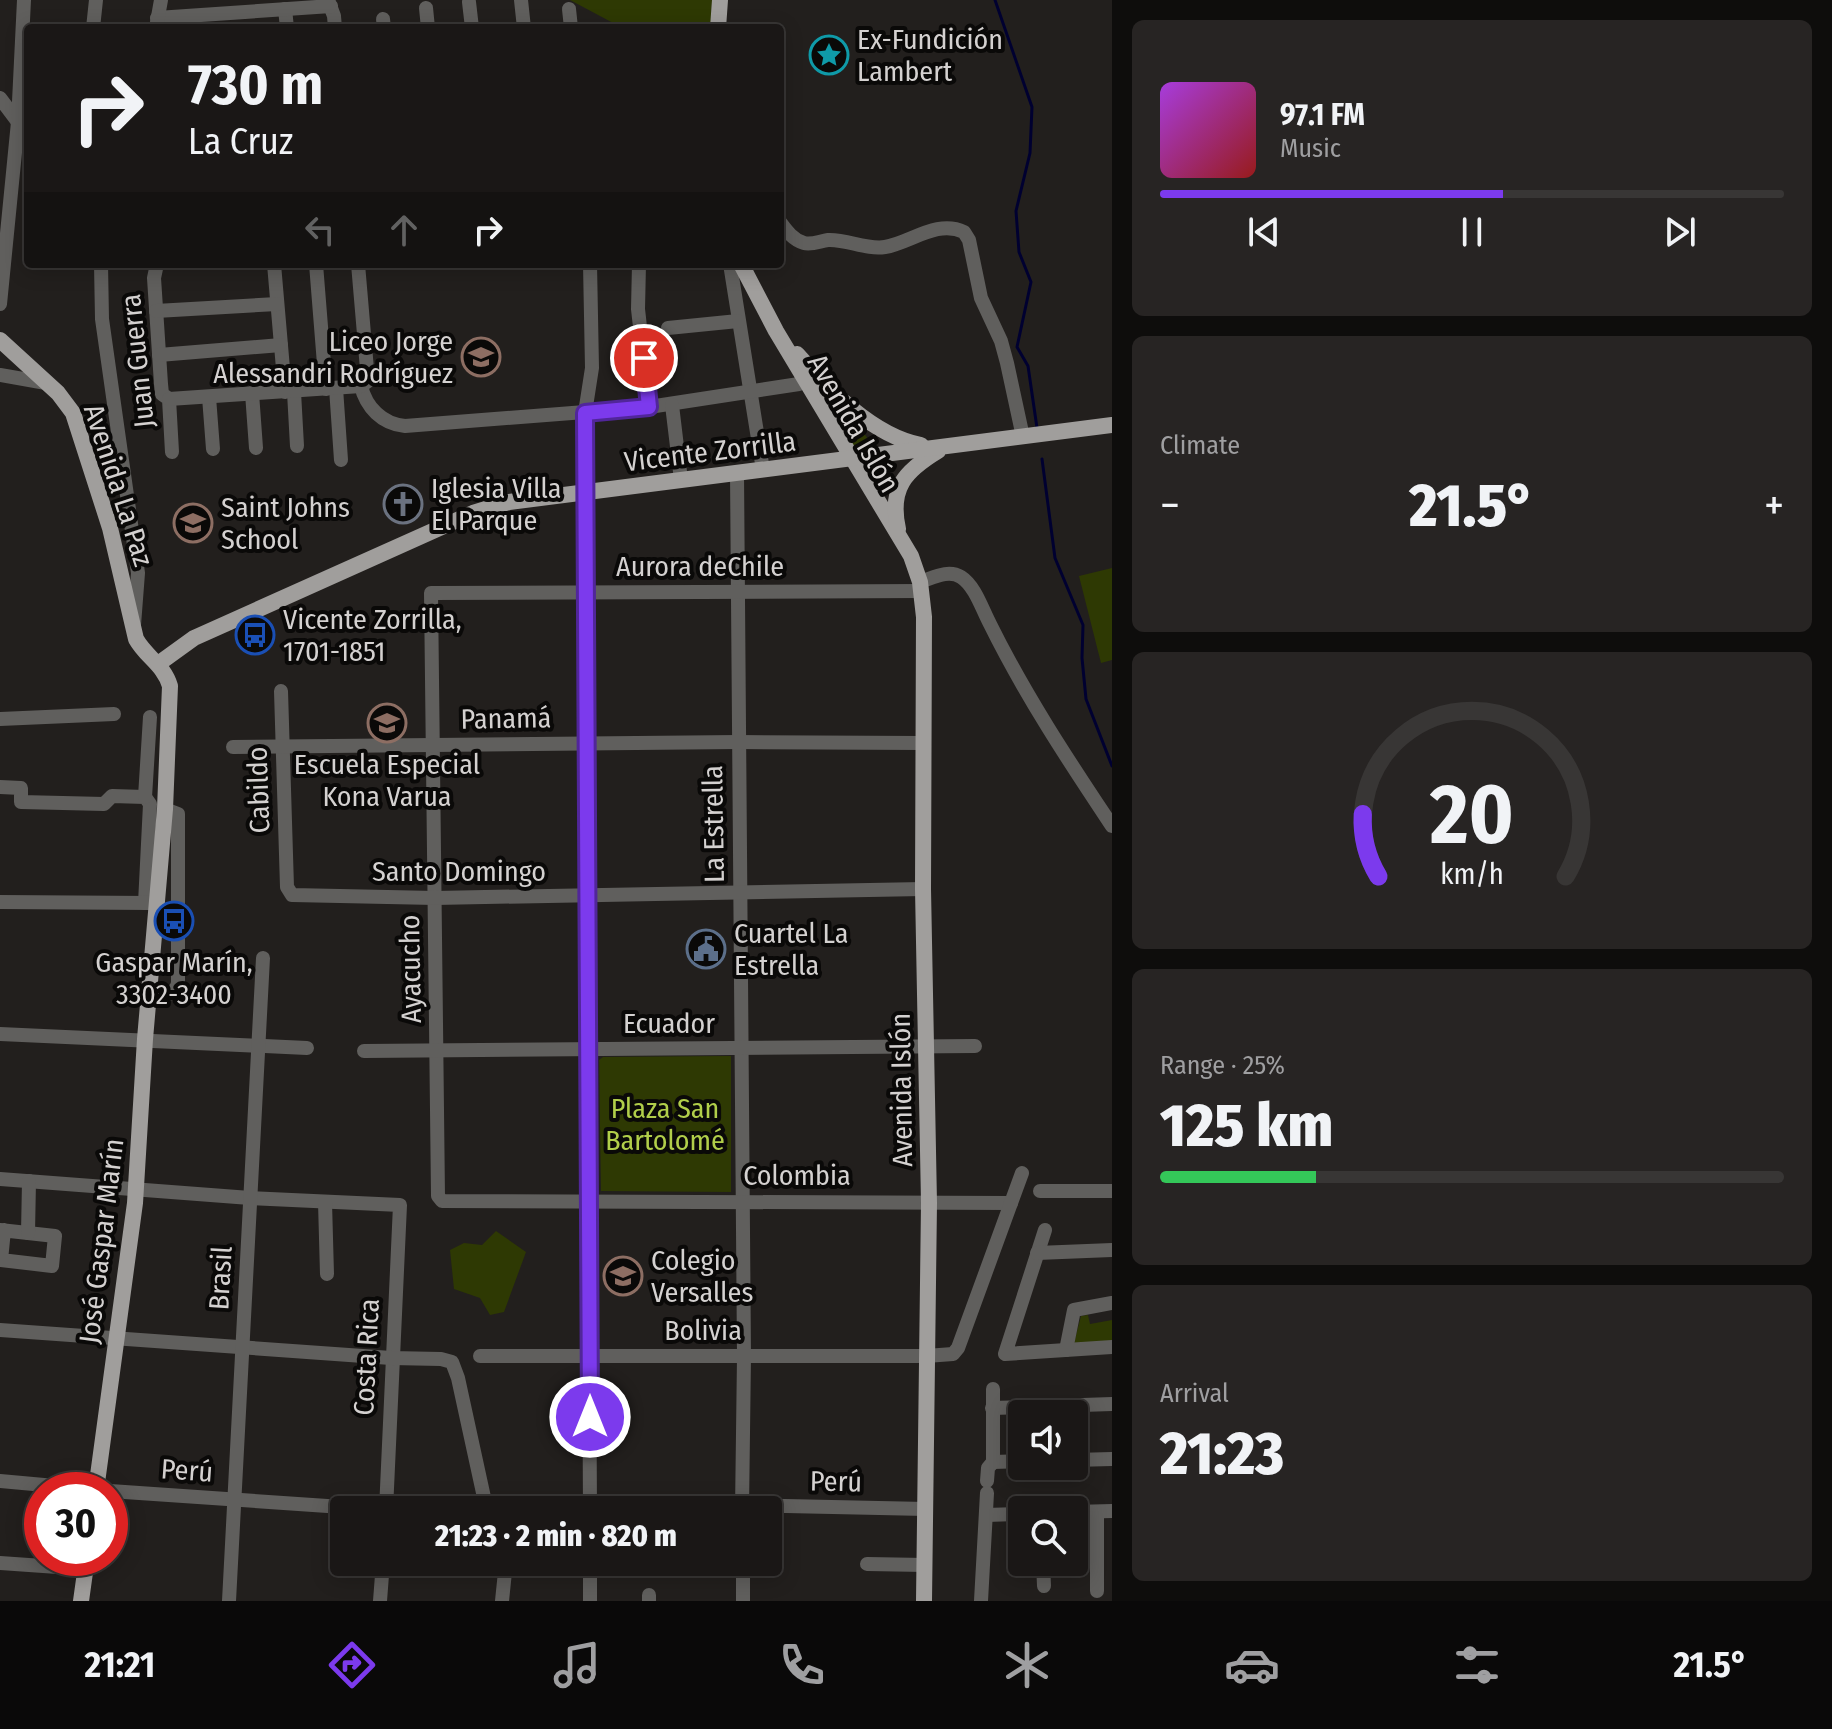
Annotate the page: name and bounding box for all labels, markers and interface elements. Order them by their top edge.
place label: Ex-Fundición Lambert [857,23,1003,88]
place icon: Ex-Fundición Lambert [808,34,850,76]
text: 730 m [188,52,323,119]
icon: right [56,56,160,160]
text: 97.1 FM [1280,97,1365,133]
text: La Cruz [188,120,293,164]
text: Music [1280,133,1341,164]
icon: left [298,208,342,252]
icon: ahead [382,208,426,252]
icon: right [466,208,510,252]
icon: previous [1242,210,1286,254]
icon: pause [1450,210,1494,254]
icon: next [1658,210,1702,254]
street label: Juan Guerra [114,292,161,429]
pin [610,324,678,392]
place label: Liceo Jorge Alessandri Rodríguez [213,325,453,390]
school or university icon: Liceo Jorge Alessandri Rodríguez [460,336,502,378]
icon: arrive [622,336,666,380]
street label: Avenida Islón [801,348,906,498]
street label: Avenida La Paz [77,400,160,570]
street label: Vicente Zorrilla [622,425,798,478]
text: Climate [1160,430,1240,461]
text: 21.5° [1409,470,1535,542]
place label: Iglesia Villa El Parque [431,472,562,537]
text: − [1160,479,1180,532]
text: + [1764,479,1784,532]
church icon: Iglesia Villa El Parque [382,483,424,525]
place label: Saint Johns School [221,491,350,556]
school or university icon: Saint Johns School [172,502,214,544]
street label: Aurora deChile [616,550,784,583]
place label: Vicente Zorrilla, 1701-1851 [283,603,462,668]
bus stop icon: Vicente Zorrilla, 1701-1851 [234,614,276,656]
street label: Panamá [460,701,552,736]
school or university icon: Escuela Especial Kona Varua [366,702,408,744]
street label: Cabildo [240,746,277,834]
place label: Escuela Especial Kona Varua [294,748,480,813]
text: 20 [1429,764,1514,864]
street label: La Estrella [696,765,731,883]
street label: Santo Domingo [372,855,546,888]
text: km/h [1440,857,1504,892]
bus stop icon: Gaspar Marín, 3302-3400 [153,900,195,942]
street label: Ayacucho [393,915,428,1023]
place label: Cuartel La Estrella [734,917,848,982]
public building icon: Cuartel La Estrella [685,928,727,970]
place label: Gaspar Marín, 3302-3400 [95,946,253,1011]
street label: Ecuador [623,1007,715,1040]
street label: Avenida Islón [884,1013,919,1167]
text: Range · 25% [1160,1050,1285,1081]
text: 125 km [1160,1090,1333,1162]
park label: Plaza San Bartolomé [605,1092,725,1157]
street label: José Gaspar Marín [73,1137,130,1345]
street label: Colombia [743,1159,851,1192]
place label: Colegio Versalles [651,1244,753,1309]
street label: Brasil [202,1245,239,1311]
school or university icon: Colegio Versalles [602,1255,644,1297]
street label: Costa Rica [347,1298,386,1416]
street label: Bolivia [664,1314,742,1347]
position arrow [548,1375,632,1459]
text: Arrival [1160,1378,1229,1409]
map controls [1008,1400,1088,1576]
button: sound [1008,1400,1088,1480]
text: 21:23 [1160,1418,1284,1490]
street label: Perú [160,1452,214,1489]
street label: Perú [810,1465,862,1498]
speed limit sign: 30 [24,1472,128,1576]
button: search [1008,1496,1088,1576]
text: 21:23 · 2 min · 820 m [435,1518,677,1554]
icon: directions [324,1637,380,1693]
icon: music [549,1637,605,1693]
icon: phone [774,1637,830,1693]
icon: climate [999,1637,1055,1693]
icon: car [1224,1637,1280,1693]
icon: filters [1449,1637,1505,1693]
text: 21:21 [84,1643,155,1687]
text: 21.5° [1673,1643,1748,1687]

